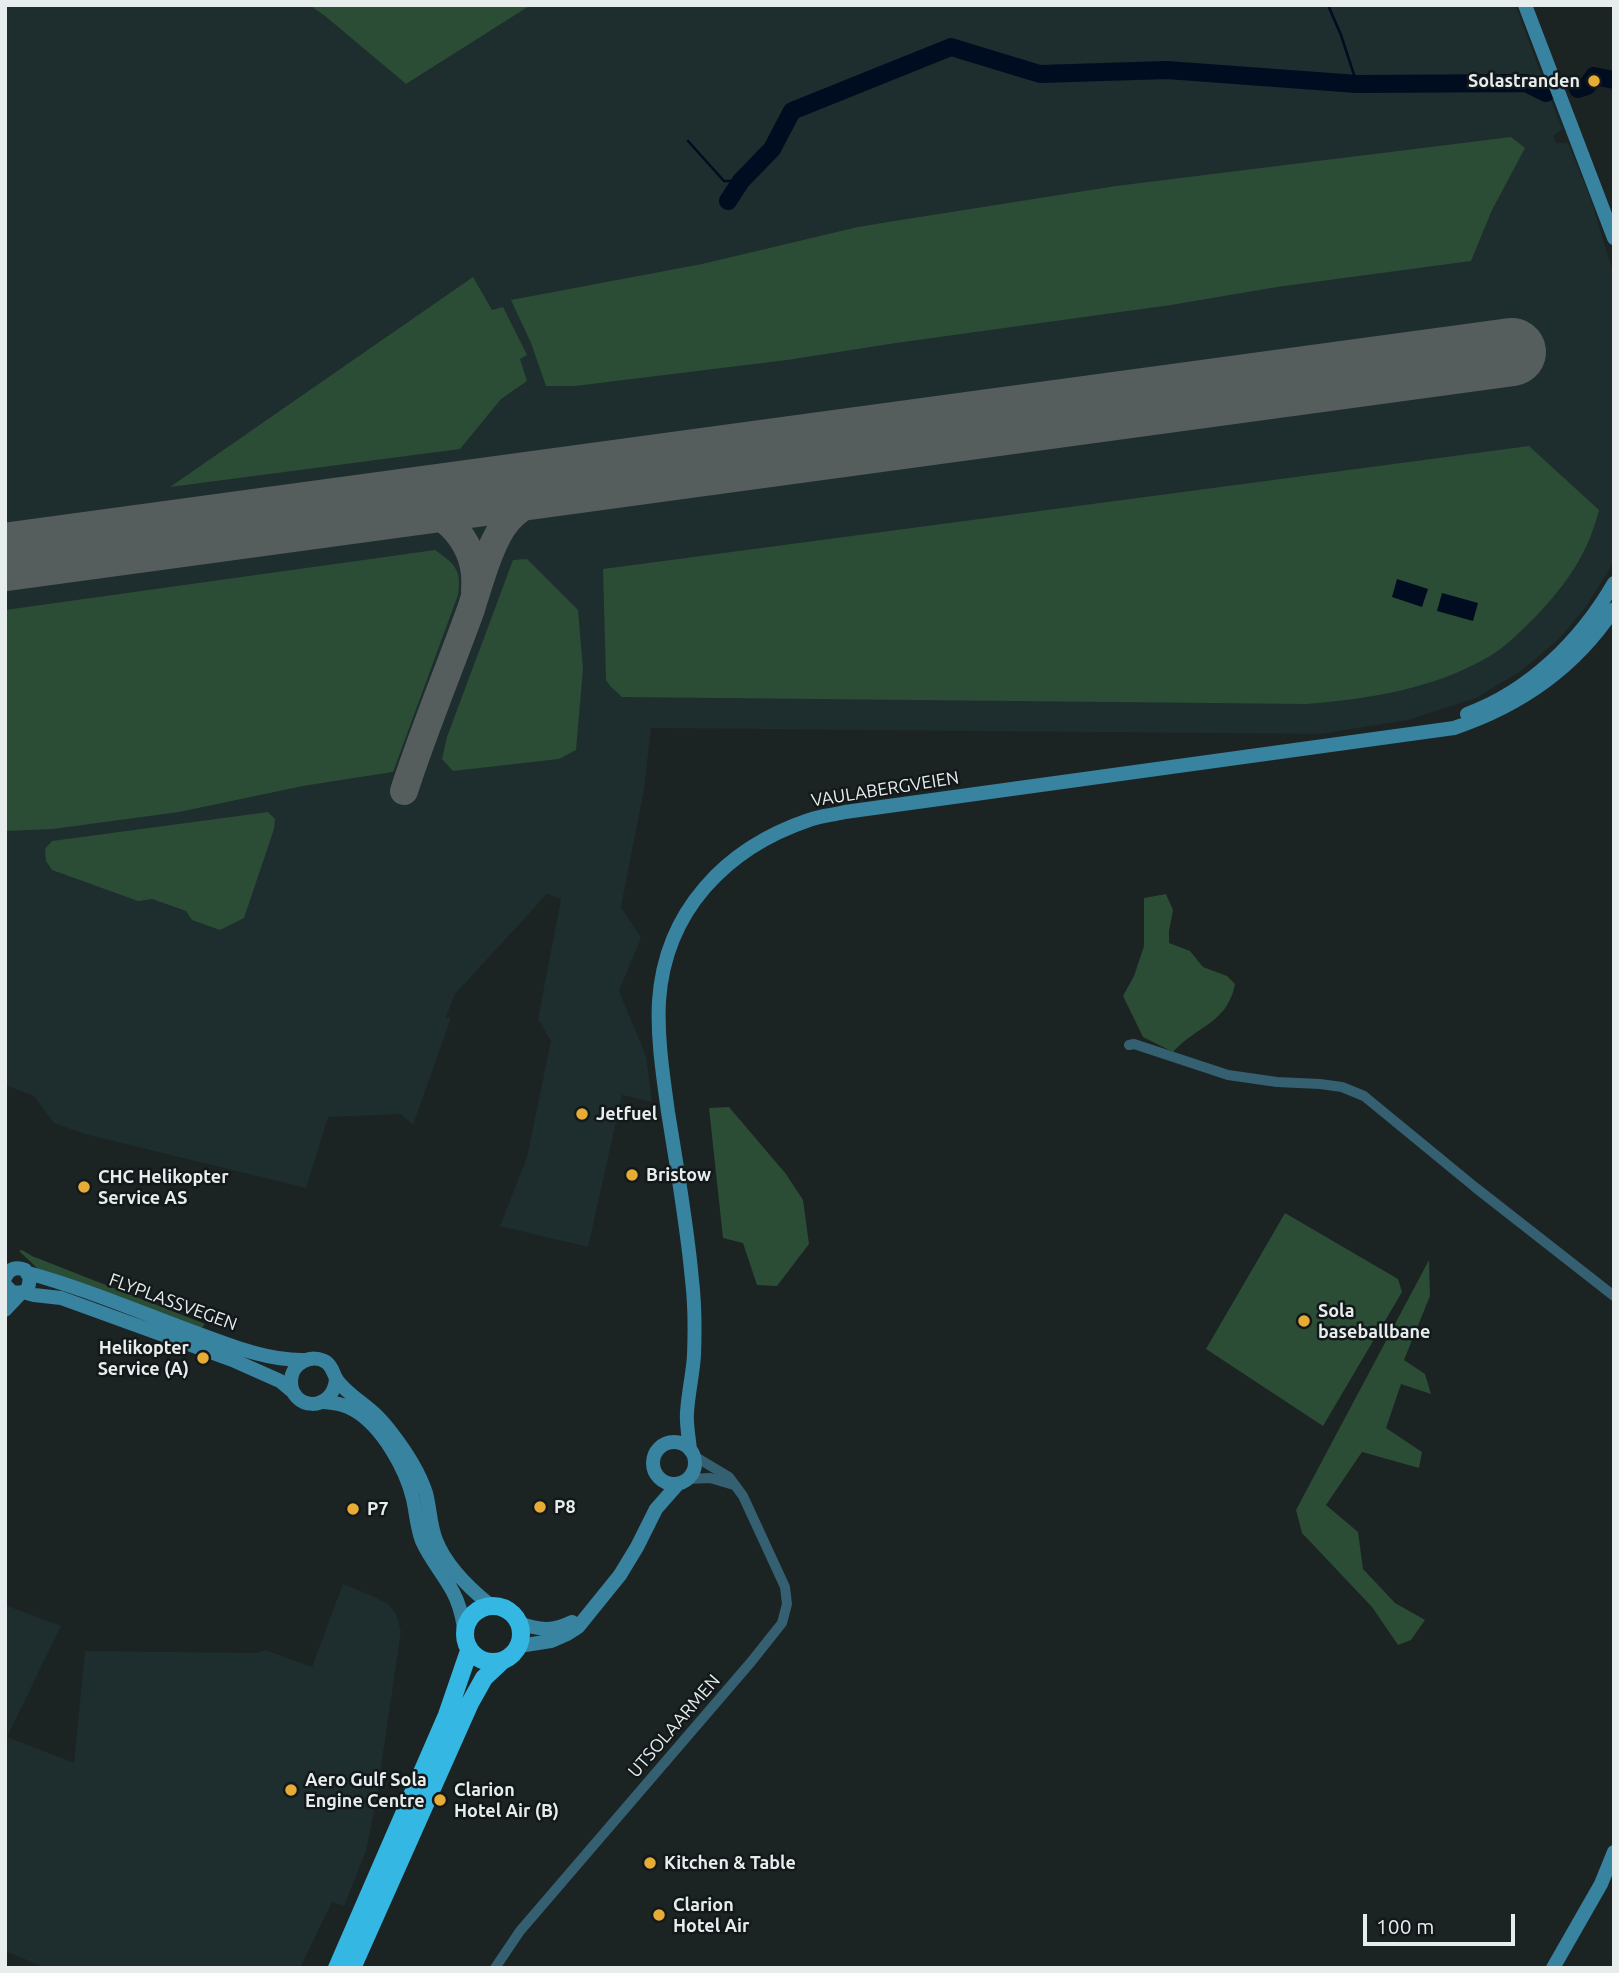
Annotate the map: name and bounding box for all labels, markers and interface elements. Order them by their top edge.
place label: Solastranden [1468,70,1580,92]
marker: Solastranden [1586,73,1602,89]
street label: VAULABERGVEIEN [810,767,960,811]
place label: Jetfuel [596,1103,657,1125]
marker: Jetfuel [574,1106,590,1122]
place label: Bristow [646,1164,711,1186]
place label: CHC Helikopter Service AS [98,1166,229,1208]
marker: Bristow [624,1167,640,1183]
marker: CHC Helikopter Service AS [76,1179,92,1195]
street label: FLYPLASSVEGEN [106,1269,240,1335]
place label: Sola baseballbane [1318,1300,1430,1342]
marker: Sola baseballbane [1296,1313,1312,1329]
place label: Helikopter Service (A) [98,1337,189,1380]
marker: Helikopter Service (A) [195,1350,211,1366]
place label: P8 [554,1496,576,1518]
place label: P7 [367,1498,389,1520]
marker: P8 [532,1499,548,1515]
marker: P7 [345,1501,361,1517]
street label: UTSOLAARMEN [623,1670,725,1782]
place label: Aero Gulf Sola Engine Centre [305,1769,427,1812]
place label: Clarion Hotel Air (B) [454,1779,559,1822]
marker: Aero Gulf Sola Engine Centre [283,1782,299,1798]
marker: Clarion Hotel Air (B) [432,1792,448,1808]
place label: Kitchen & Table [664,1852,796,1874]
marker: Kitchen & Table [642,1855,658,1871]
place label: Clarion Hotel Air [673,1894,750,1937]
scale bar [1367,1899,1519,1943]
marker: Clarion Hotel Air [651,1907,667,1923]
text: 100 m [1376,1914,1434,1938]

